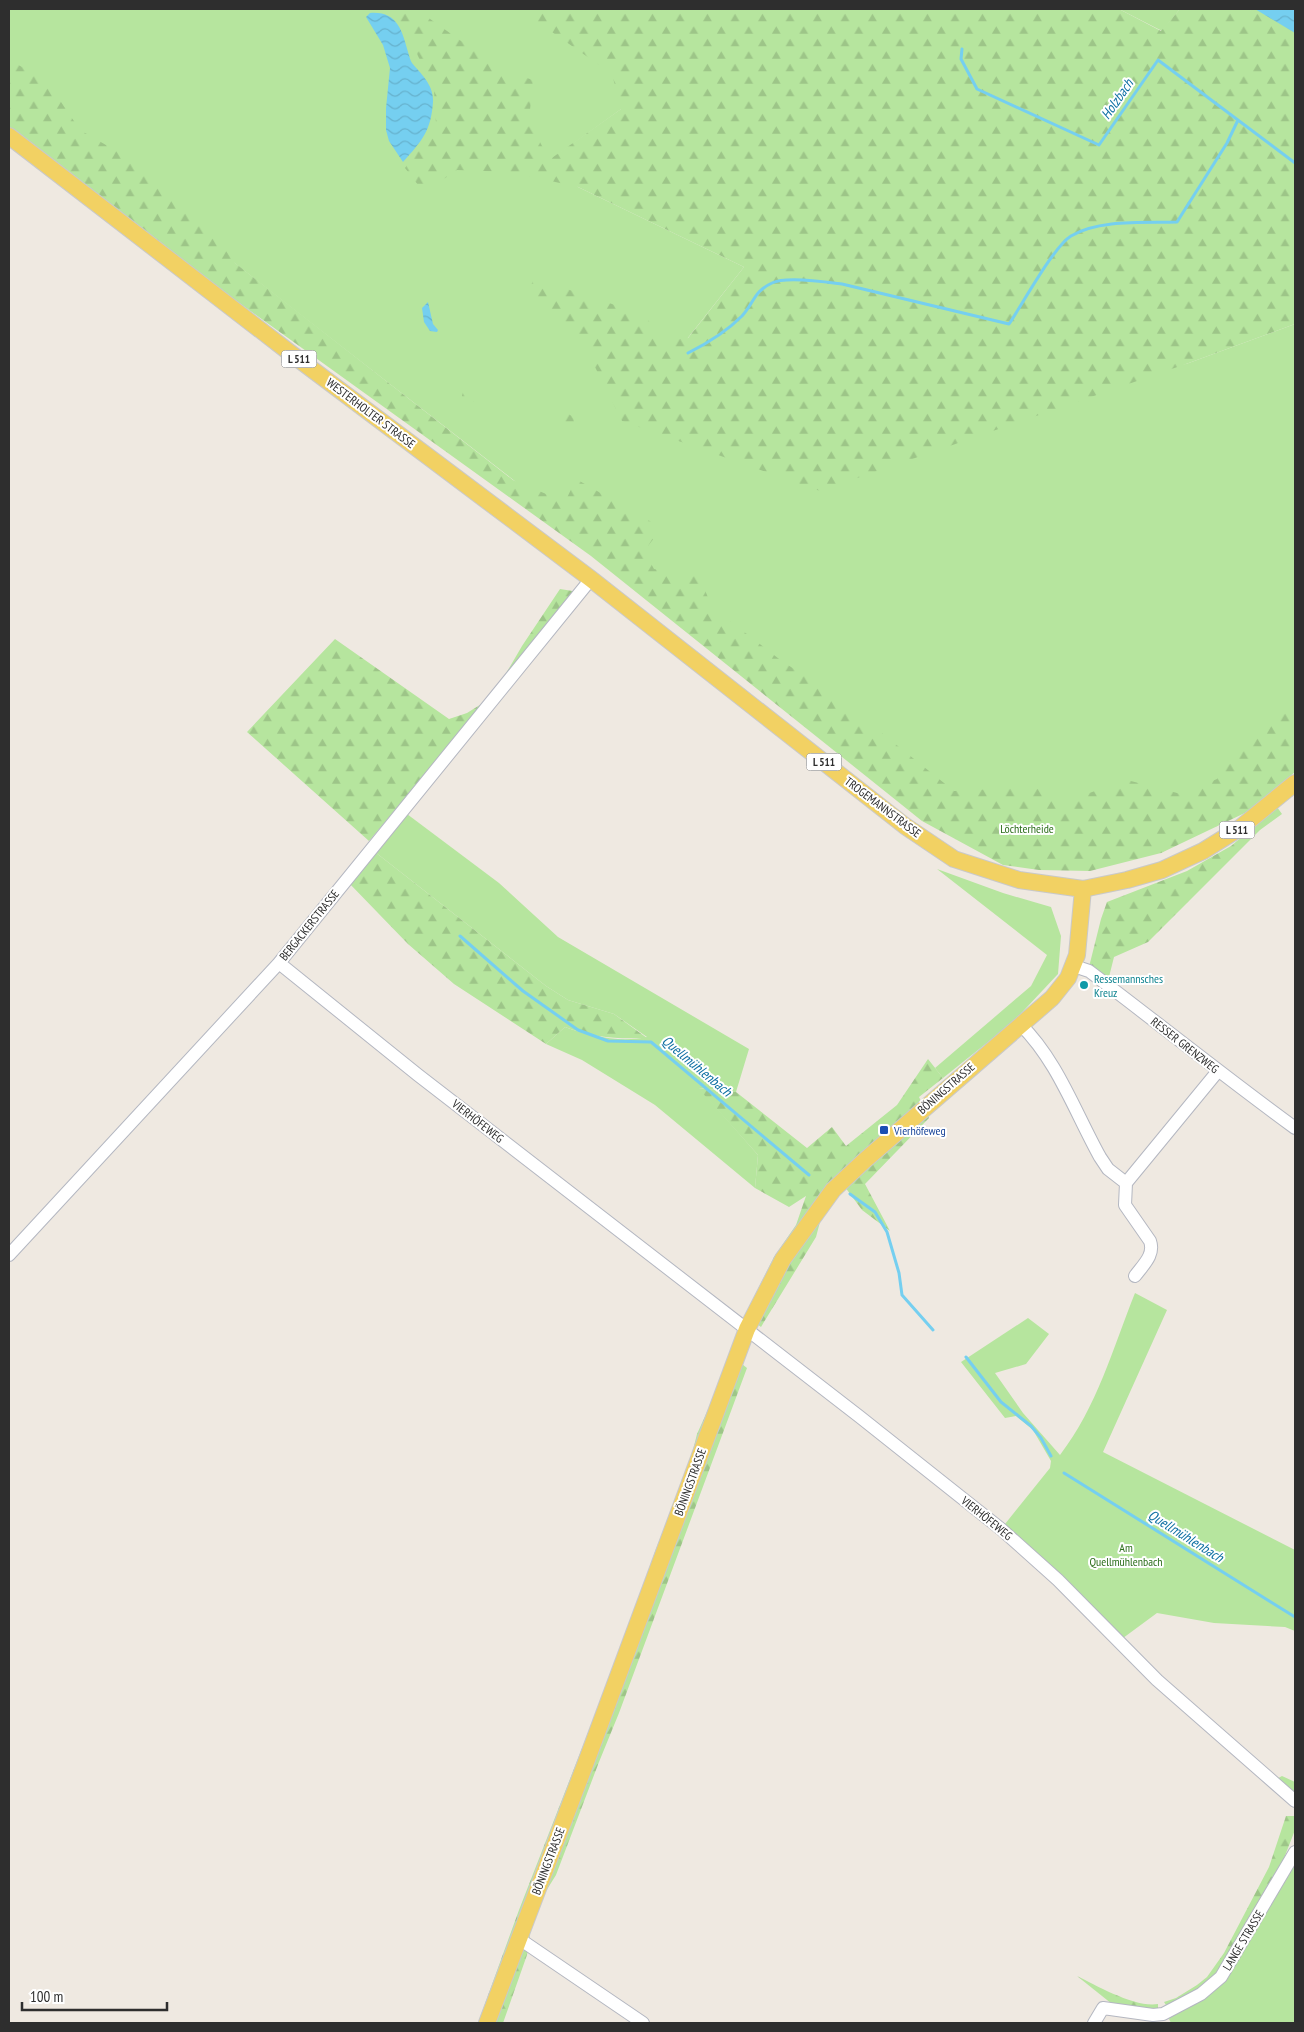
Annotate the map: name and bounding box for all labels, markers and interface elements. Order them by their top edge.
water label: Holzbach [1097,75,1138,122]
road number: L 511 [282,350,316,368]
street label: WESTERHOLTER STRASSE [324,375,418,451]
road number: L 511 [806,754,842,770]
street label: TROGEMANNSTRASSE [842,773,924,841]
park label: Löchterheide [1000,821,1054,836]
road number: L 511 [1220,822,1254,838]
street label: BERGACKERSTRASSE [276,886,342,964]
place label: Ressemannsches Kreuz [1094,971,1163,1000]
marker: Ressemannsches Kreuz [1078,979,1090,991]
street label: RESSER GRENZWEG [1148,1014,1222,1076]
water label: Quellmühlenbach [658,1032,736,1101]
street label: BÖNINGSTRASSE [914,1059,978,1117]
street label: VIERHÖFEWEG [448,1096,507,1146]
place label: Vierhöfeweg [893,1123,946,1138]
marker: Vierhöfeweg [878,1124,890,1136]
street label: BÖNINGSTRASSE [671,1446,709,1518]
street label: VIERHÖFEWEG [958,1492,1016,1543]
water label: Quellmühlenbach [1145,1506,1228,1567]
park label: Am Quellmühlenbach [1089,1540,1163,1569]
street label: BÖNINGSTRASSE [528,1825,568,1897]
street label: LANGE STRASSE [1219,1907,1267,1973]
scale bar [22,1980,168,2012]
text: 100 m [30,1987,63,2006]

